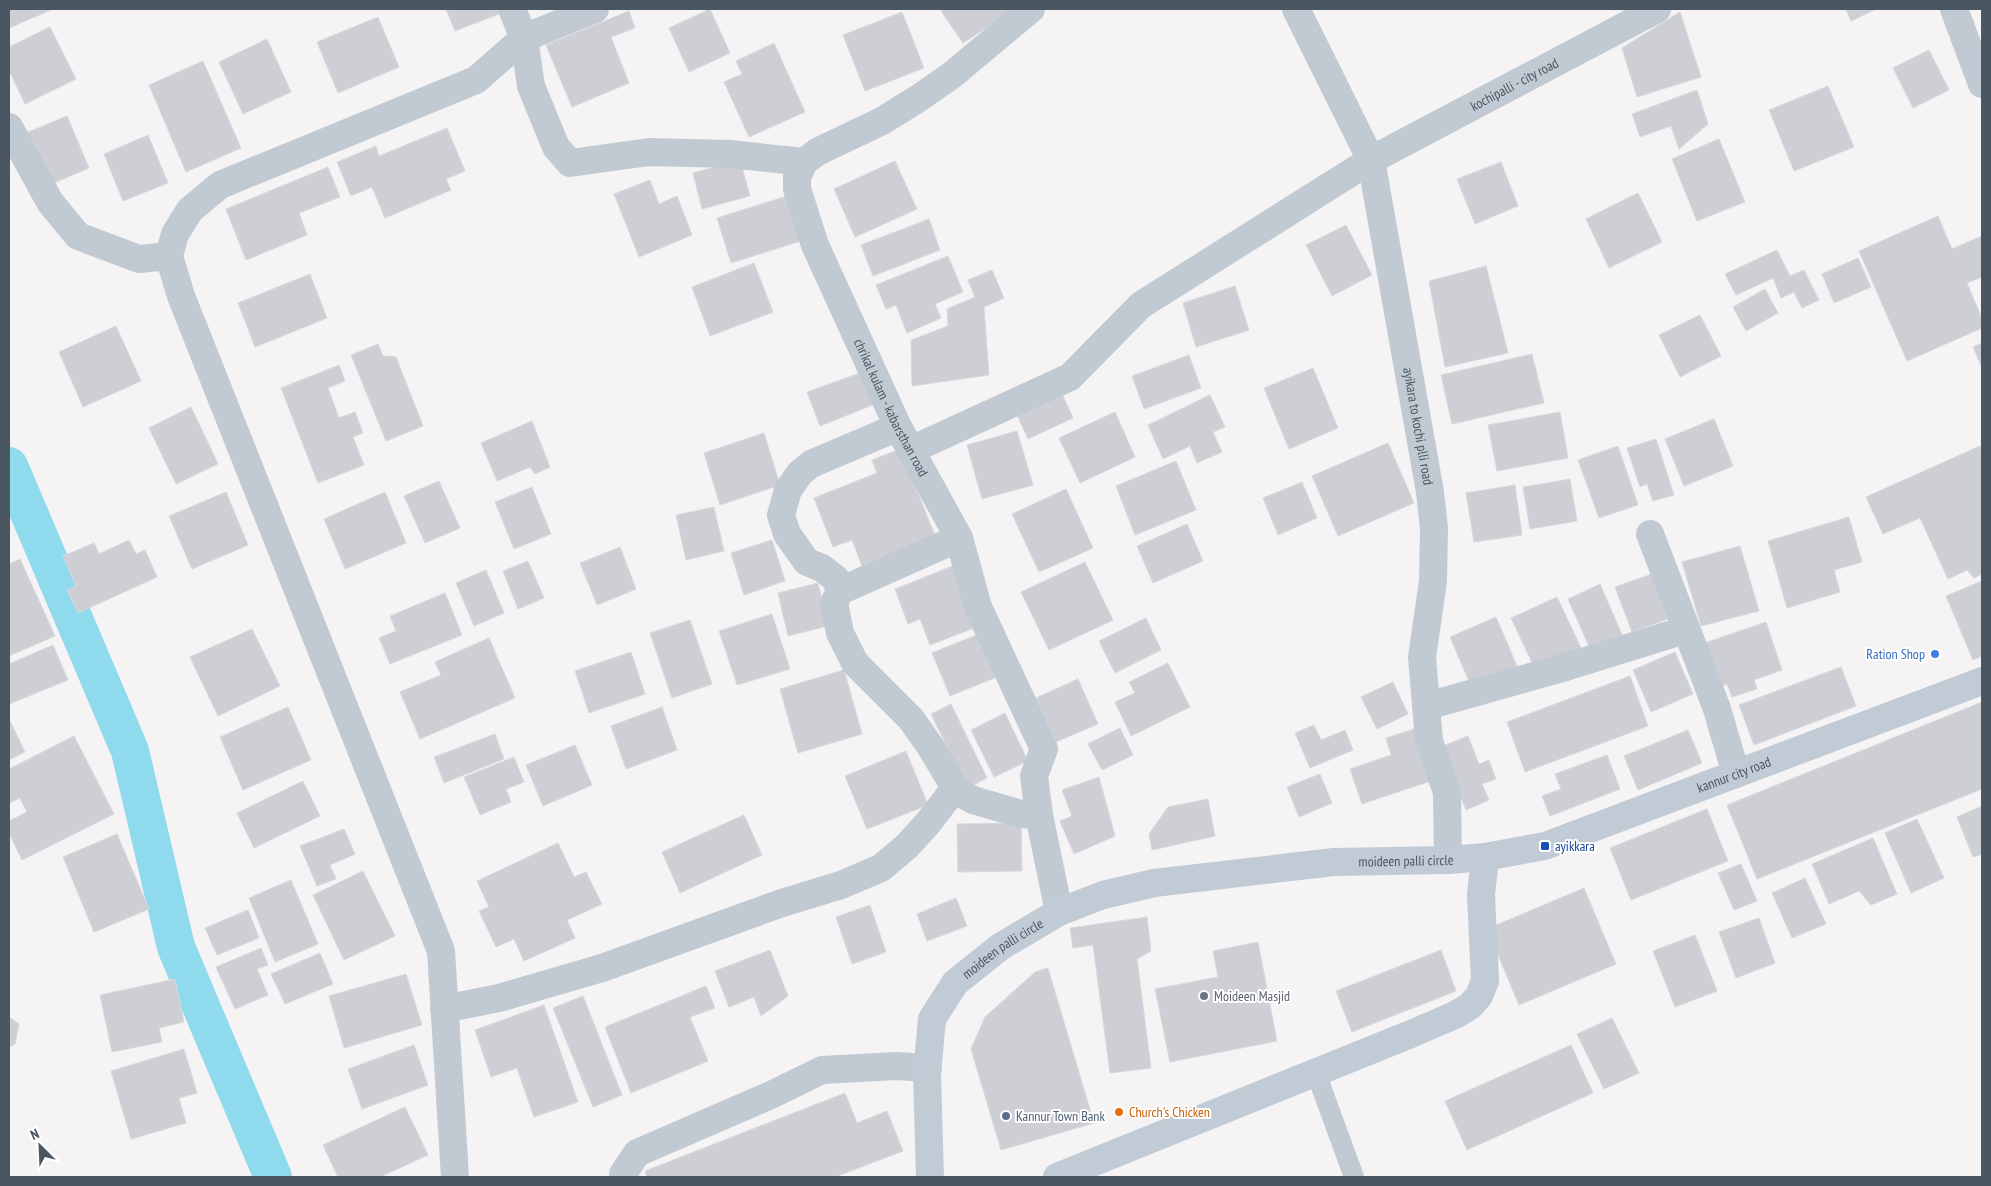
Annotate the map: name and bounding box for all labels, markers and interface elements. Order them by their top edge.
street label: kochipalli - city road [1467,54,1561,115]
street label: chrikal kulam - kabarsthan road [850,336,932,480]
street label: ayikara to kochi plli road [1399,366,1438,486]
place label: Ration Shop [1866,645,1925,663]
marker: Ration Shop [1929,648,1941,660]
street label: kannur city road [1694,753,1773,797]
place label: ayikkara [1555,837,1595,855]
marker: ayikkara [1539,840,1551,852]
street label: moideen palli circle [1358,851,1454,871]
street label: moideen palli circle [958,914,1047,983]
place label: Moideen Masjid [1214,987,1290,1005]
marker: Moideen Masjid [1198,990,1210,1002]
place label: Church's Chicken [1129,1103,1210,1121]
marker: Church's Chicken [1113,1106,1125,1118]
place label: Kannur Town Bank [1016,1107,1105,1125]
marker: Kannur Town Bank [1000,1110,1012,1122]
north arrow [15,1121,65,1171]
text: N [28,1124,42,1144]

